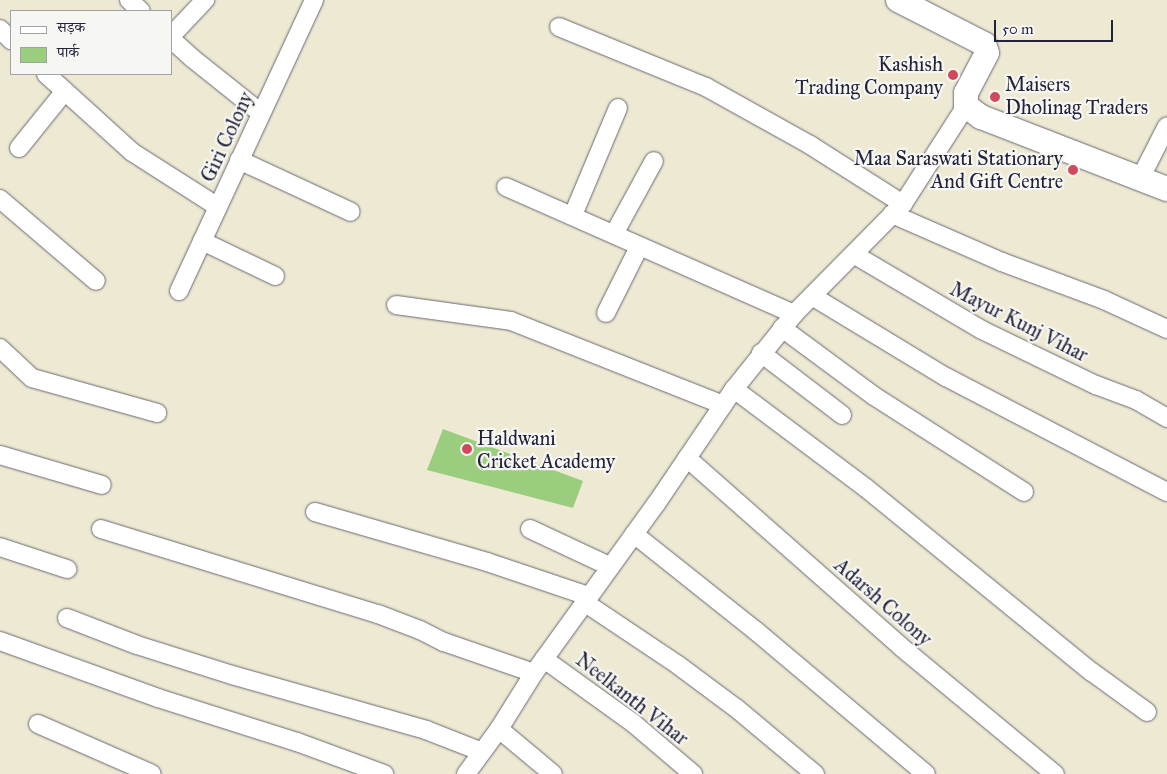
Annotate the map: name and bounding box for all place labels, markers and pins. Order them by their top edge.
place label: Kashish Trading Company [795,52,943,99]
marker: Kashish Trading Company [947,69,959,81]
place label: Maisers Dholinag Traders [1005,73,1148,120]
marker: Maisers Dholinag Traders [989,91,1001,103]
place label: Maa Saraswati Stationary And Gift Centre [854,146,1063,193]
marker: Maa Saraswati Stationary And Gift Centre [1067,164,1079,176]
place label: Haldwani Cricket Academy [477,426,615,473]
marker: Haldwani Cricket Academy [461,443,473,455]

